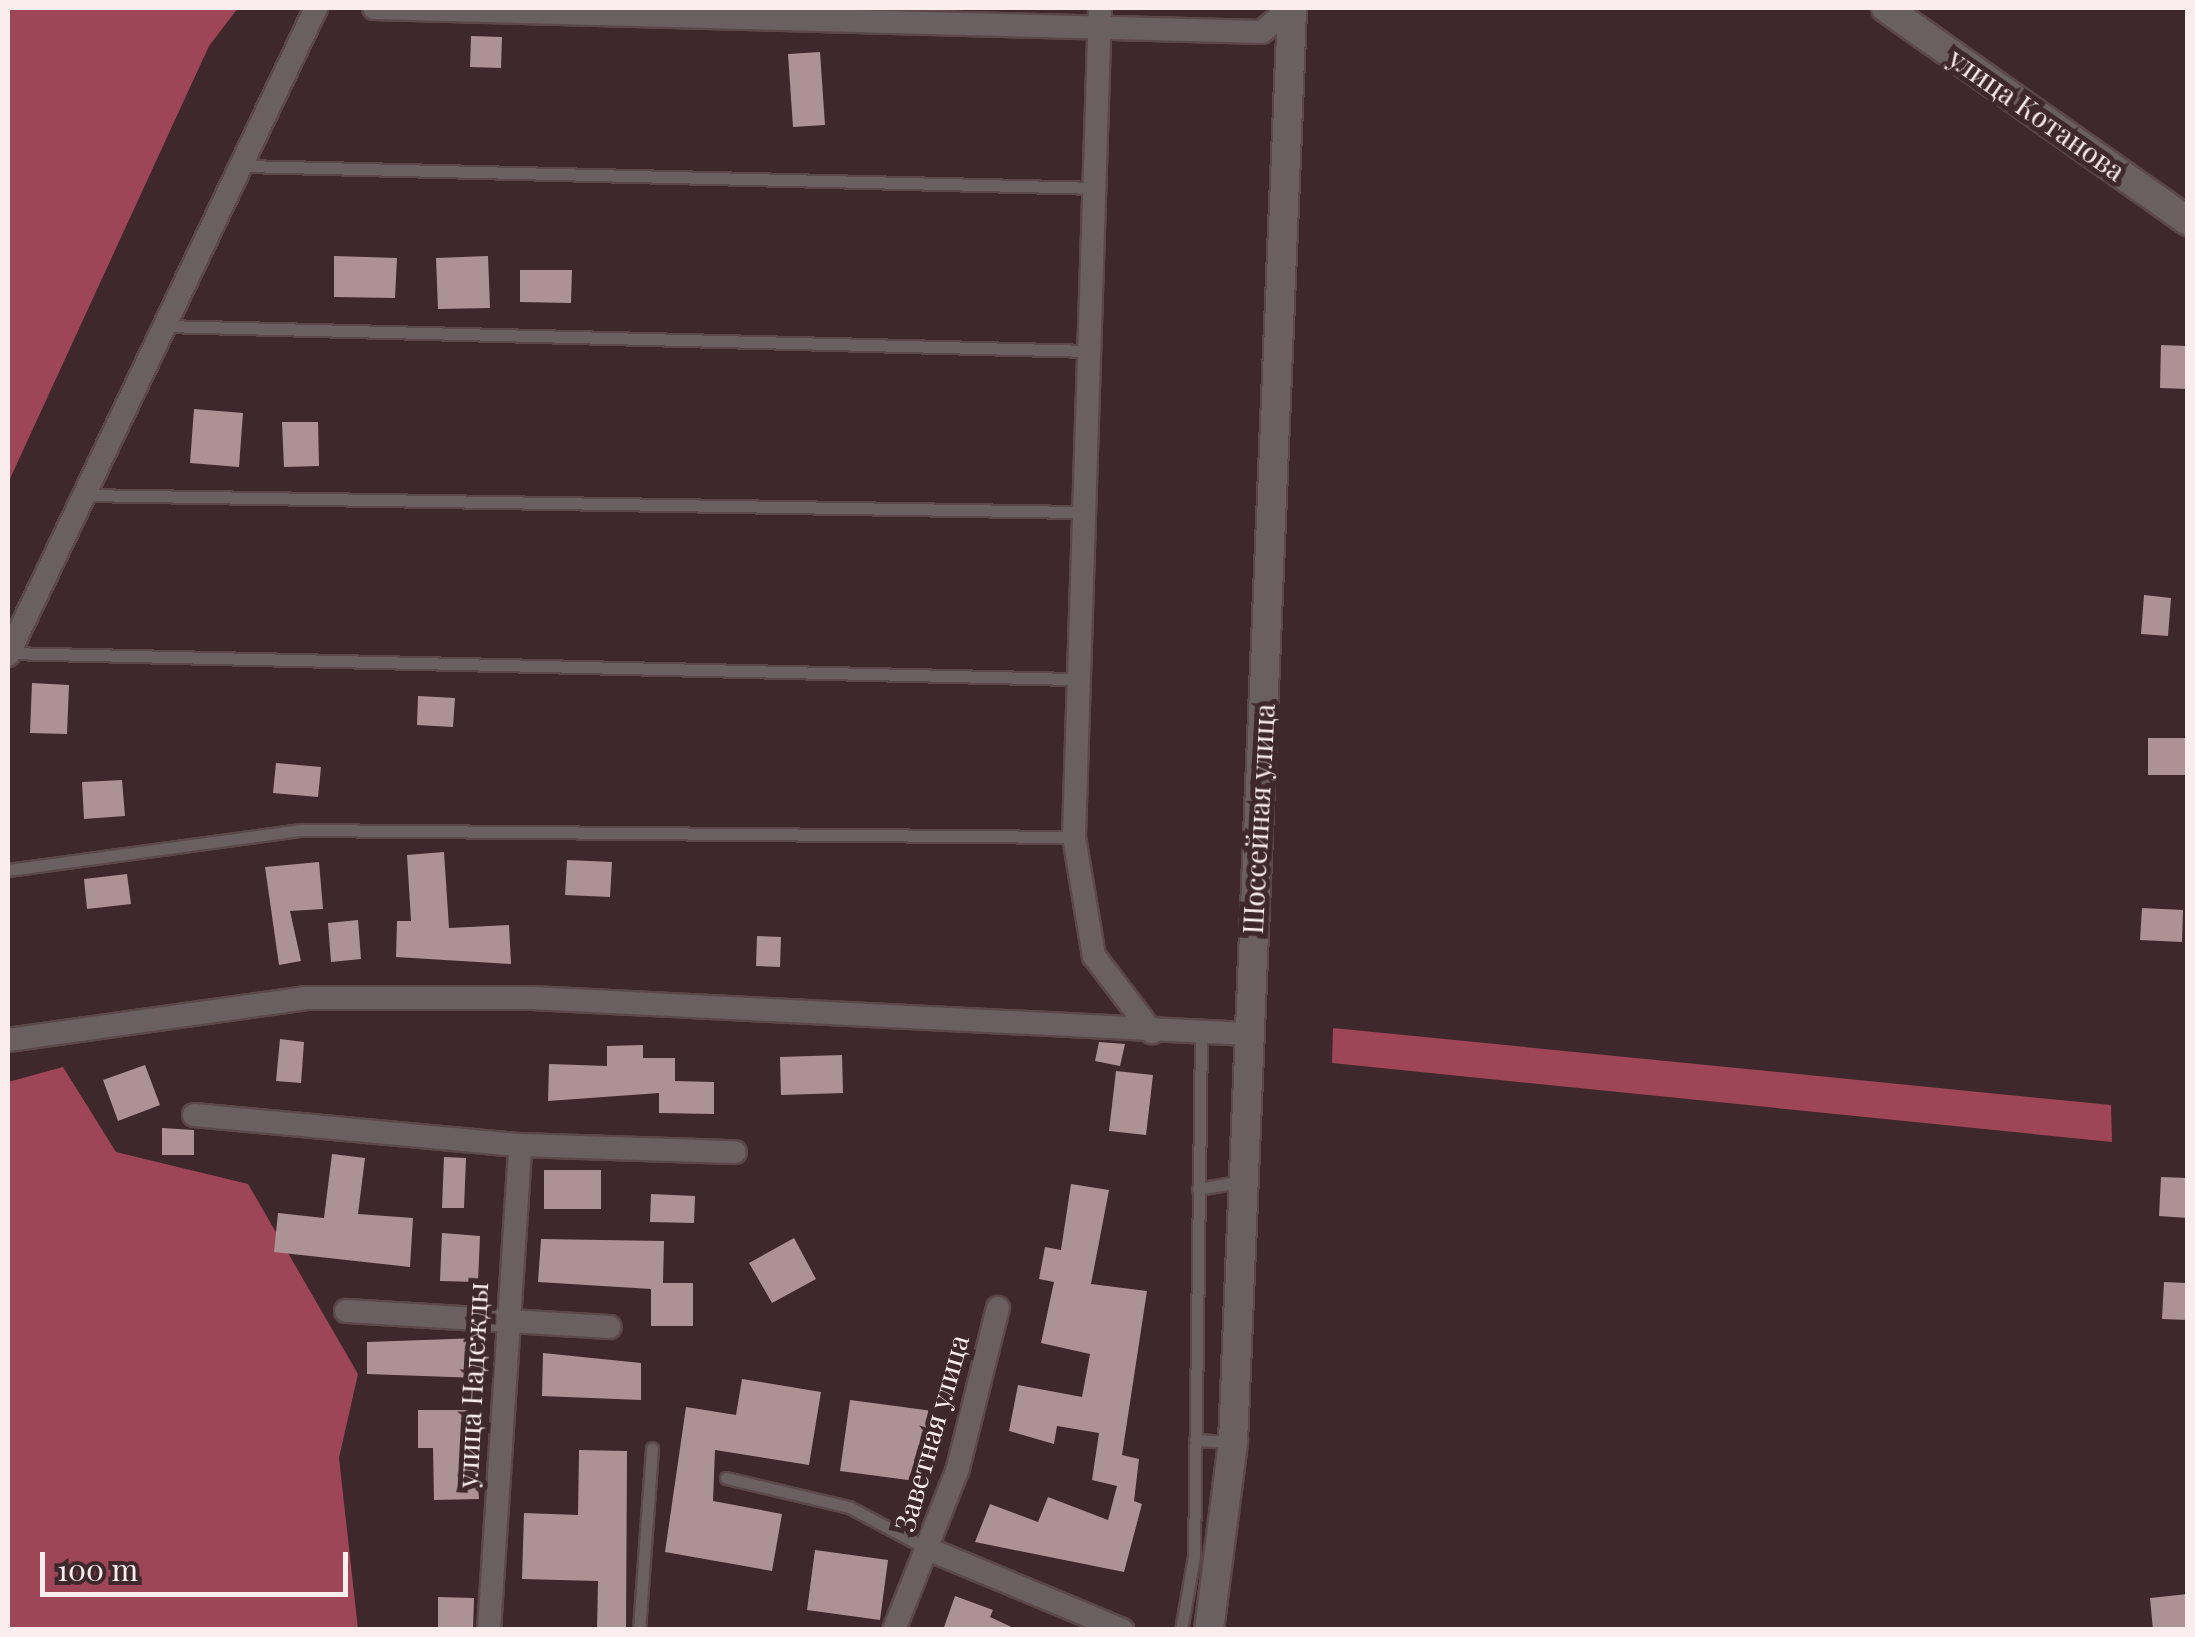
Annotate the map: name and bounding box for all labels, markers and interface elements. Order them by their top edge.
street label: улица Котанова [1942,41,2132,187]
street label: Шоссейная улица [1235,703,1281,935]
street label: улица Надежды [450,1281,494,1489]
street label: Заветная улица [887,1331,975,1535]
scale bar [45,1532,352,1594]
text: 100 m [57,1549,138,1589]

